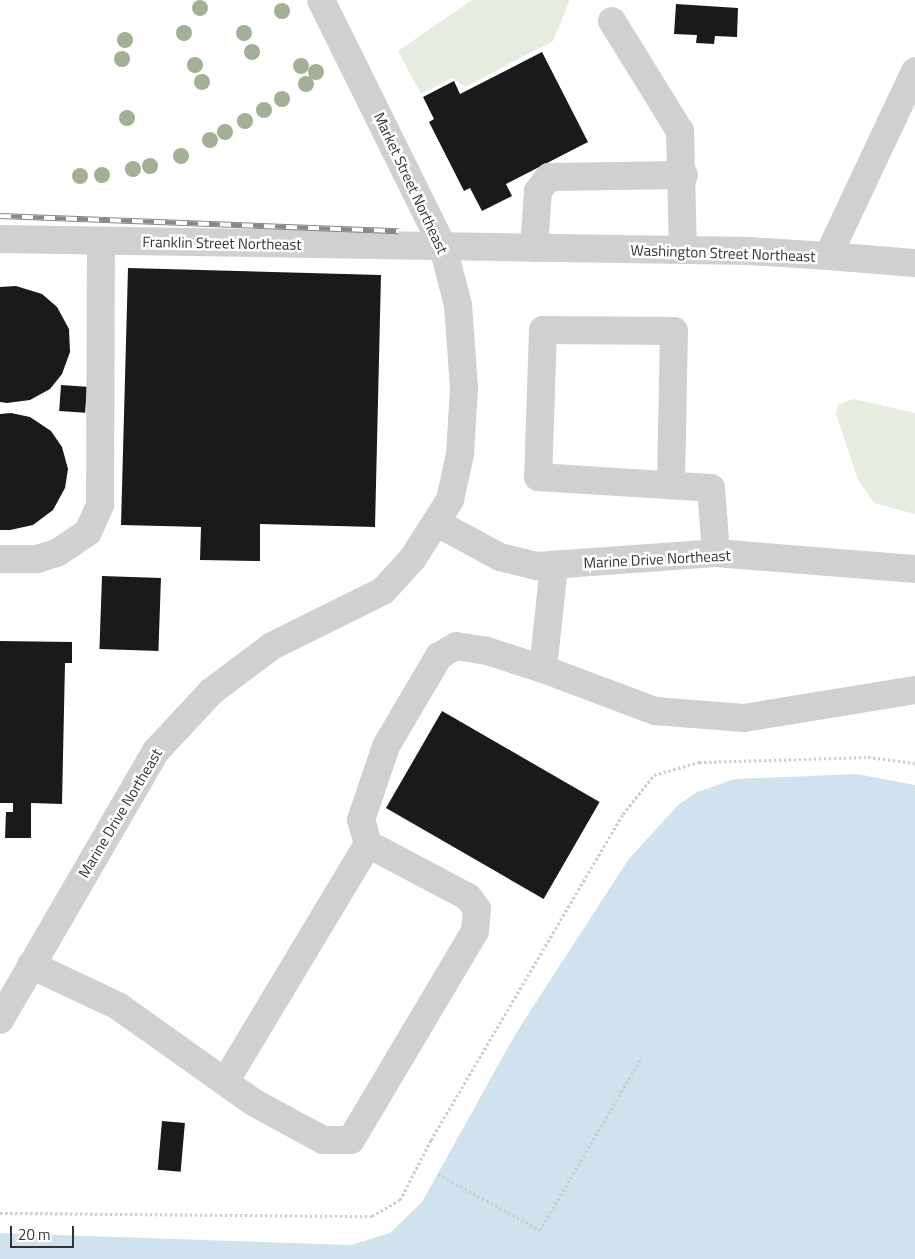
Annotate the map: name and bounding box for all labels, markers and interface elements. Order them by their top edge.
street label: Market Street Northeast [370,109,452,257]
street label: Franklin Street Northeast [142,233,302,253]
street label: Washington Street Northeast [630,241,816,265]
street label: Marine Drive Northeast [583,546,731,572]
street label: Marine Drive Northeast [74,745,166,881]
scale bar [12,1216,76,1248]
text: 20 m [18,1223,51,1246]

